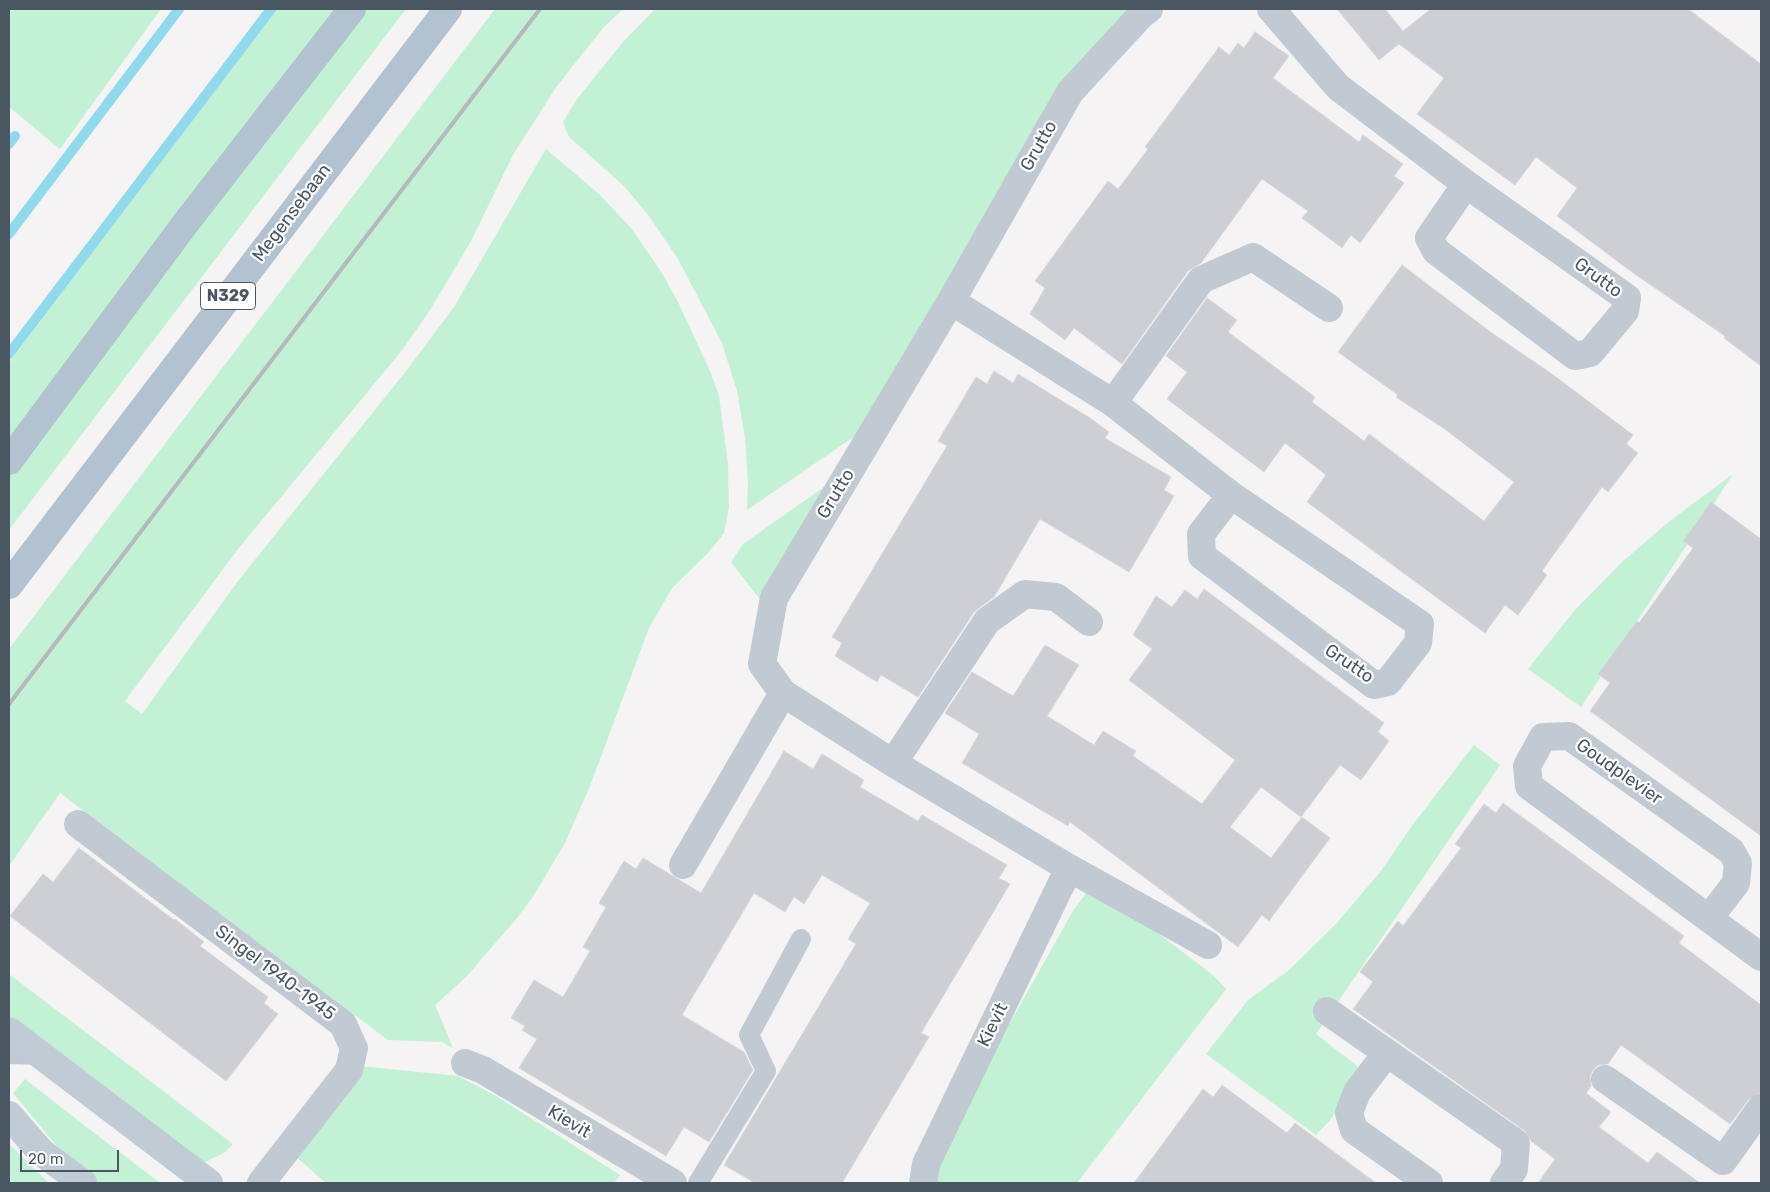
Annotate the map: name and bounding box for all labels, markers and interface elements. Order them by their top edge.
street label: Grutto [1016,117,1062,175]
street label: Megensebaan [248,160,336,266]
street label: Grutto [1570,253,1626,303]
road number: N329 [200,282,256,310]
street label: Grutto [813,465,859,523]
street label: Grutto [1320,640,1378,688]
street label: Goudplevier [1572,734,1666,810]
street label: Singel 1940-1945 [211,921,339,1025]
street label: Kievit [973,999,1013,1051]
street label: Kievit [544,1101,594,1143]
scale bar [22,1140,121,1172]
text: 20 m [28,1150,63,1168]

